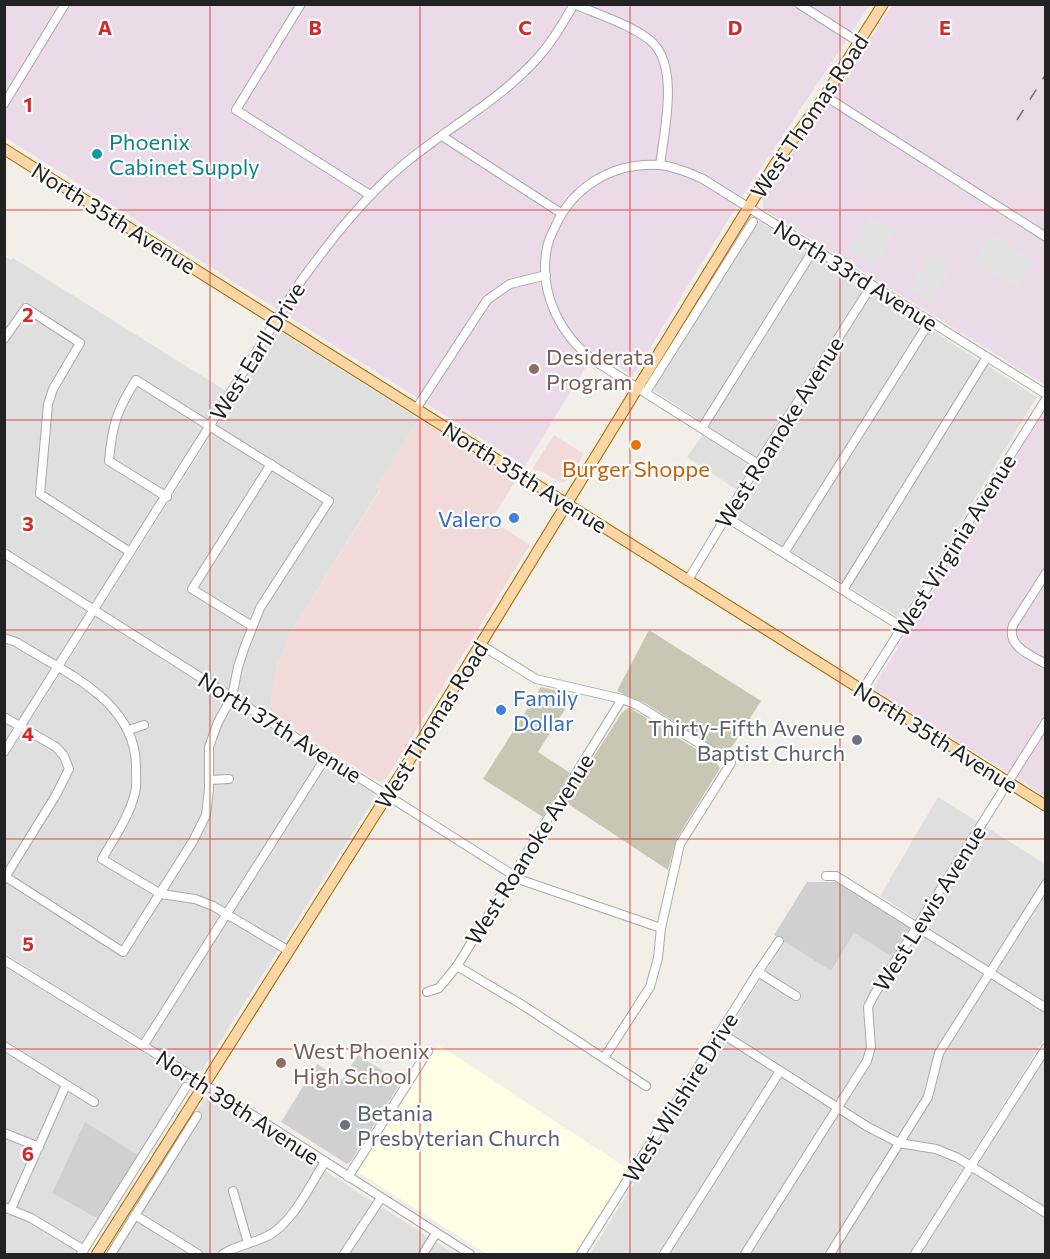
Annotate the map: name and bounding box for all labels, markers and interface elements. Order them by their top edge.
text: A [98,15,112,39]
text: B [308,15,322,39]
text: C [518,15,532,39]
text: D [728,15,742,39]
text: E [939,15,951,39]
street label: West Thomas Road [744,29,874,203]
text: 1 [23,92,33,116]
place label: Phoenix Cabinet Supply [109,128,260,180]
marker: Phoenix Cabinet Supply [90,147,104,161]
street label: North 35th Avenue [27,157,201,279]
street label: North 33rd Avenue [769,214,943,336]
street label: West Earll Drive [204,277,310,425]
text: 2 [22,302,34,326]
street label: West Roanoke Avenue [709,331,849,533]
place label: Desiderata Program [546,343,654,395]
marker: Desiderata Program [527,362,541,376]
street label: North 35th Avenue [438,416,612,538]
marker: Burger Shoppe [629,438,643,452]
street label: West Virginia Avenue [887,449,1021,641]
place label: Burger Shoppe [562,455,710,482]
place label: Valero [438,505,502,532]
text: 3 [22,511,34,535]
marker: Valero [507,511,521,525]
street label: West Thomas Road [369,636,493,814]
street label: North 37th Avenue [193,666,367,788]
street label: North 35th Avenue [849,676,1023,798]
place label: Family Dollar [513,684,579,736]
marker: Family Dollar [494,703,508,717]
place label: Thirty-Fifth Avenue Baptist Church [648,714,845,766]
text: 4 [22,721,34,745]
marker: Thirty-Fifth Avenue Baptist Church [850,733,864,747]
street label: West Roanoke Avenue [459,748,599,950]
street label: West Lewis Avenue [867,820,991,996]
text: 5 [22,931,34,955]
street label: West Wilshire Drive [617,1007,743,1187]
place label: West Phoenix High School [293,1037,430,1089]
street label: North 39th Avenue [151,1044,325,1170]
marker: West Phoenix High School [274,1056,288,1070]
place label: Betania Presbyterian Church [357,1099,560,1151]
marker: Betania Presbyterian Church [338,1118,352,1132]
text: 6 [22,1141,34,1165]

